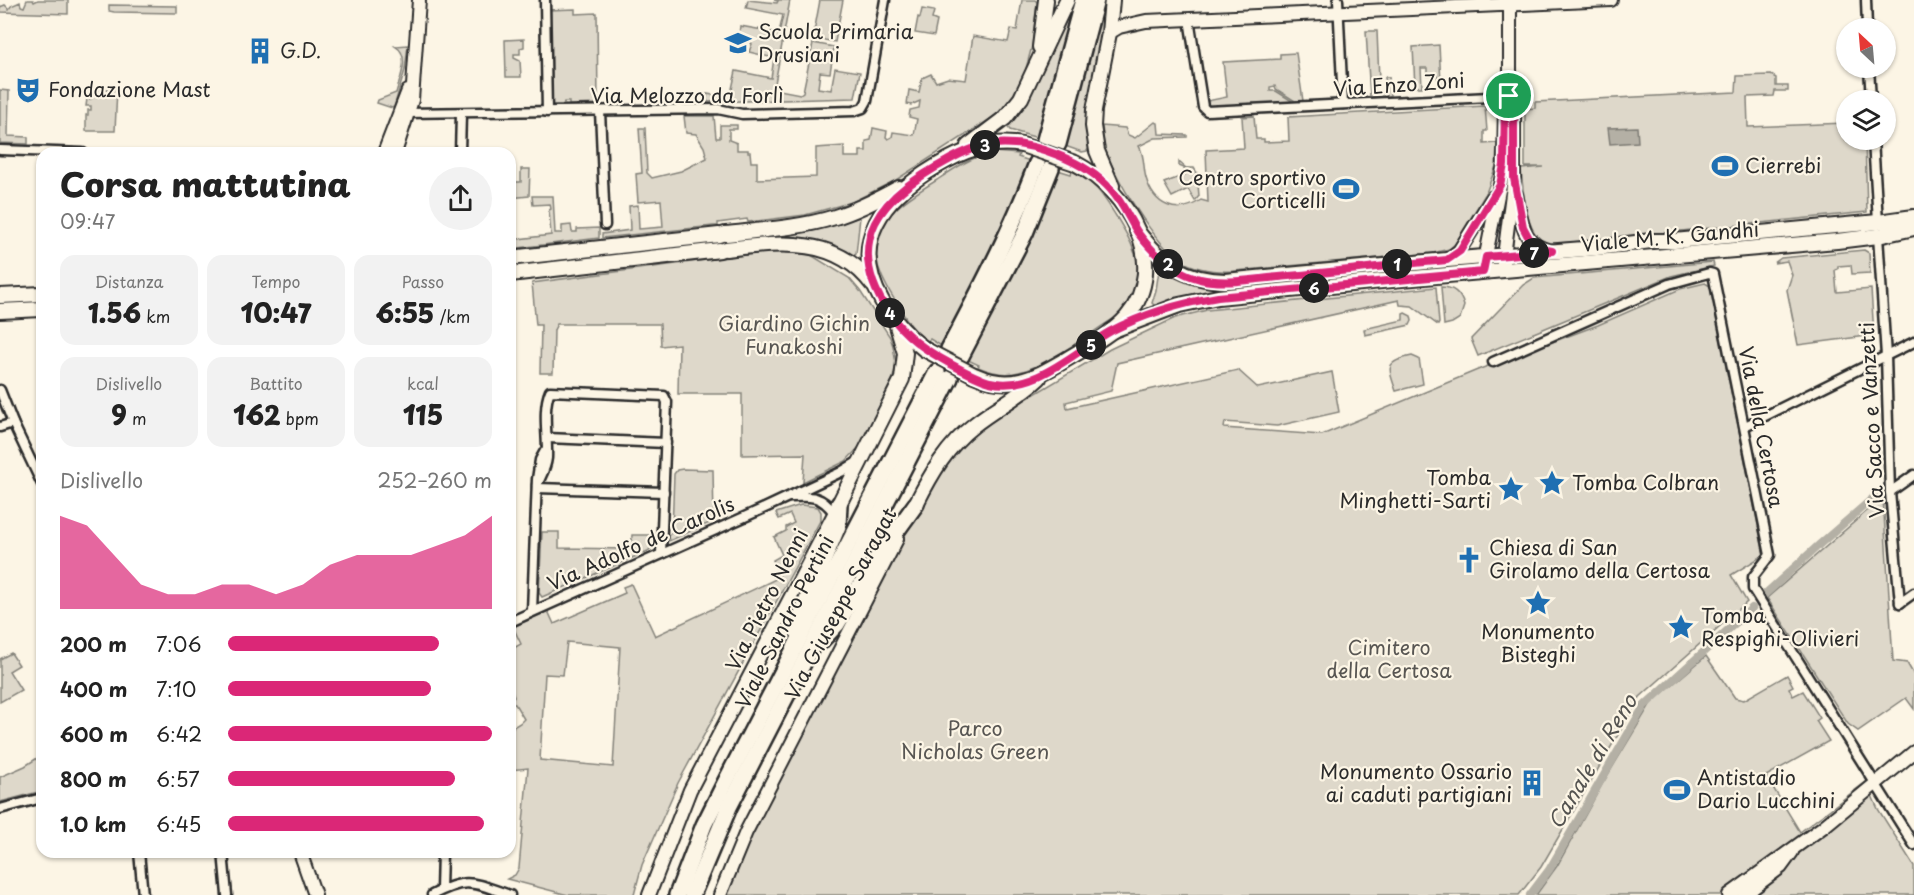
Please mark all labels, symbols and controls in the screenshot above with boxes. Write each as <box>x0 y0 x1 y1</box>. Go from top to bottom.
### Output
place label: Scuola Primaria Drusiani <box>758 16 914 69</box>
north arrow <box>1836 18 1896 78</box>
map controls <box>1836 18 1896 150</box>
school or university icon: Scuola Primaria Drusiani <box>723 28 753 58</box>
place label: G.D. <box>280 35 321 65</box>
building icon: G.D. <box>245 36 275 66</box>
street label: Via Enzo Zoni <box>1332 64 1466 104</box>
pin <box>1483 70 1534 121</box>
place label: Fondazione Mast <box>48 74 211 104</box>
theatre icon: Fondazione Mast <box>13 75 43 105</box>
icon: arrive <box>1492 79 1525 112</box>
street label: Via Melozzo da Forlì <box>590 80 784 110</box>
button: layers <box>1836 90 1896 150</box>
pin: 3 <box>970 130 1000 160</box>
text: 3 <box>980 133 990 157</box>
place label: Cierrebi <box>1745 150 1821 180</box>
sports icon: Cierrebi <box>1710 151 1740 181</box>
text: Corsa mattutina <box>60 158 351 208</box>
place label: Centro sportivo Corticelli <box>1178 162 1326 215</box>
button: share <box>429 167 492 230</box>
sports icon: Centro sportivo Corticelli <box>1331 174 1361 204</box>
text: 09:47 <box>60 206 116 236</box>
street label: Viale M. K. Gandhi <box>1579 213 1760 259</box>
pin: 7 <box>1519 238 1549 268</box>
text: 7 <box>1529 241 1539 265</box>
pin: 2 <box>1153 249 1183 279</box>
pin: 1 <box>1382 249 1412 279</box>
text: 2 <box>1162 252 1174 276</box>
text: 1 <box>1393 252 1401 276</box>
text: Distanza <box>95 269 163 293</box>
text: Tempo <box>252 269 300 293</box>
text: Passo <box>402 269 444 293</box>
pin: 6 <box>1299 273 1329 303</box>
text: 6 <box>1308 276 1320 300</box>
text: 1.56 <box>88 293 141 332</box>
text: 10:47 <box>241 293 311 332</box>
text: 6:55 <box>376 293 435 332</box>
pin: 4 <box>875 298 905 328</box>
text: 4 <box>885 301 895 325</box>
text: km <box>141 304 170 328</box>
text: /km <box>435 304 470 328</box>
park label: Giardino Gichin Funakoshi <box>718 308 870 361</box>
street label: Via Sacco e Vanzetti <box>1851 321 1891 519</box>
pin: 5 <box>1076 330 1106 360</box>
text: 5 <box>1086 333 1096 357</box>
street label: Via della Certosa <box>1732 344 1792 511</box>
text: Dislivello <box>96 371 162 395</box>
text: Battito <box>249 371 303 395</box>
text: kcal <box>407 371 439 395</box>
text: 9 <box>111 395 127 434</box>
text: 162 <box>233 395 281 434</box>
text: 115 <box>403 395 443 434</box>
text: m <box>127 406 147 430</box>
text: bpm <box>281 406 319 430</box>
place label: Tomba Minghetti-Sarti <box>1339 462 1492 515</box>
text: Dislivello <box>60 465 143 495</box>
text: 252–260 m <box>377 465 492 495</box>
place label: Tomba Colbran <box>1572 467 1720 497</box>
place icon: Tomba Colbran <box>1537 468 1567 498</box>
place icon: Tomba Minghetti-Sarti <box>1496 474 1526 504</box>
street label: Via Adolfo de Carolis <box>542 488 739 598</box>
street label: Via Giuseppe Saragat <box>777 502 904 705</box>
street label: Via Pietro Nenni <box>717 523 815 676</box>
street label: Viale Sandro Pertini <box>727 529 841 714</box>
place label: Chiesa di San Girolamo della Certosa <box>1489 532 1710 585</box>
church icon: Chiesa di San Girolamo della Certosa <box>1454 545 1484 575</box>
place icon: Monumento Bisteghi <box>1523 588 1553 618</box>
place label: Tomba Respighi-Olivieri <box>1701 600 1859 653</box>
place icon: Tomba Respighi-Olivieri <box>1666 612 1696 642</box>
place label: Monumento Bisteghi <box>1481 616 1595 669</box>
text: 200 m <box>60 629 127 659</box>
text: 7:06 <box>156 629 201 659</box>
park label: Cimitero della Certosa <box>1326 632 1452 685</box>
text: 400 m <box>60 674 128 704</box>
text: 7:10 <box>156 674 196 704</box>
water label: Canale di Reno <box>1538 687 1645 834</box>
park label: Parco Nicholas Green <box>901 713 1049 766</box>
text: 600 m <box>60 719 128 749</box>
text: 6:42 <box>156 719 202 749</box>
place label: Monumento Ossario ai caduti partigiani <box>1320 756 1512 809</box>
place label: Antistadio Dario Lucchini <box>1697 762 1835 815</box>
text: 800 m <box>60 764 127 794</box>
text: 6:57 <box>156 764 200 794</box>
building icon: Monumento Ossario ai caduti partigiani <box>1517 768 1547 798</box>
sports icon: Antistadio Dario Lucchini <box>1662 775 1692 805</box>
text: 1.0 km <box>60 809 127 839</box>
text: 6:45 <box>156 809 201 839</box>

